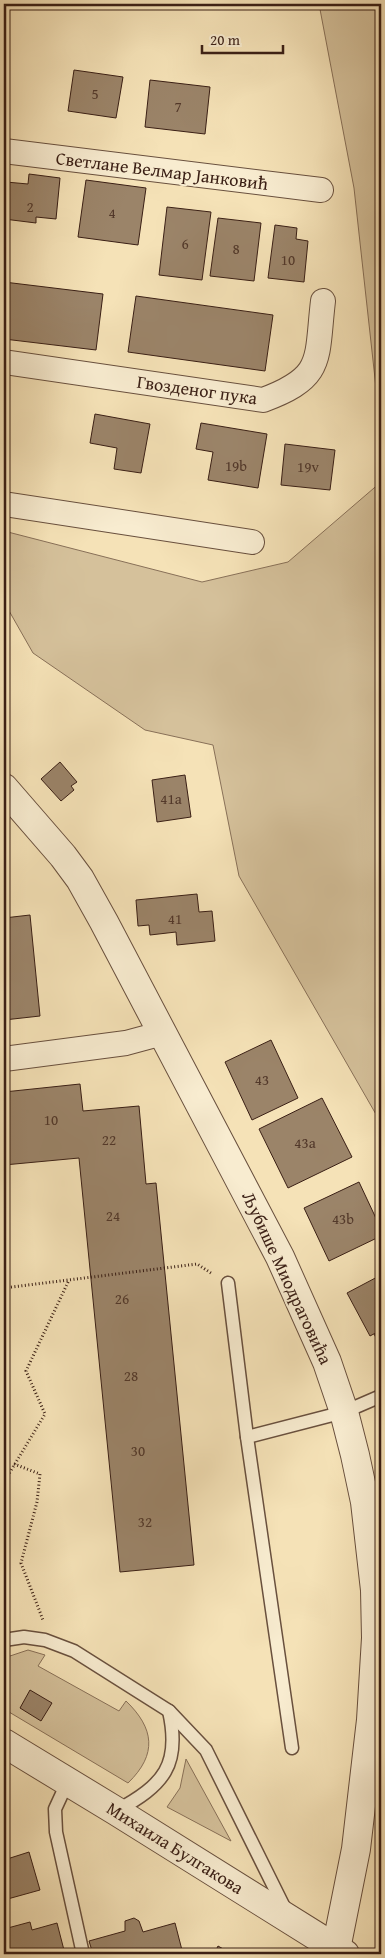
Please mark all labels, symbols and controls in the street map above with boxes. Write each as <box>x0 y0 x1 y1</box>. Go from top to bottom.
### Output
scale bar <box>202 22 284 54</box>
text: 20 m <box>210 29 241 50</box>
house number: 5 <box>91 83 99 104</box>
house number: 7 <box>174 96 182 117</box>
street label: Светлане Велмар Јанковић <box>54 144 270 197</box>
house number: 2 <box>26 196 34 217</box>
house number: 4 <box>108 202 116 223</box>
house number: 6 <box>181 233 189 254</box>
house number: 8 <box>232 238 240 259</box>
house number: 10 <box>281 249 295 270</box>
street label: Гвозденог пука <box>135 368 259 411</box>
house number: 19b <box>225 455 247 476</box>
house number: 19v <box>297 456 319 477</box>
house number: 41a <box>160 788 182 809</box>
house number: 41 <box>168 908 182 929</box>
house number: 43 <box>255 1069 269 1090</box>
house number: 10 <box>44 1109 58 1130</box>
house number: 22 <box>102 1129 116 1150</box>
house number: 43a <box>294 1132 316 1153</box>
street label: Љубише Миодраговића <box>235 1187 340 1369</box>
house number: 24 <box>106 1205 120 1226</box>
house number: 43b <box>332 1208 354 1229</box>
house number: 26 <box>115 1288 129 1309</box>
house number: 28 <box>124 1365 138 1386</box>
house number: 30 <box>131 1440 145 1461</box>
house number: 32 <box>138 1511 152 1532</box>
street label: Михаила Булгакова <box>101 1794 249 1901</box>

